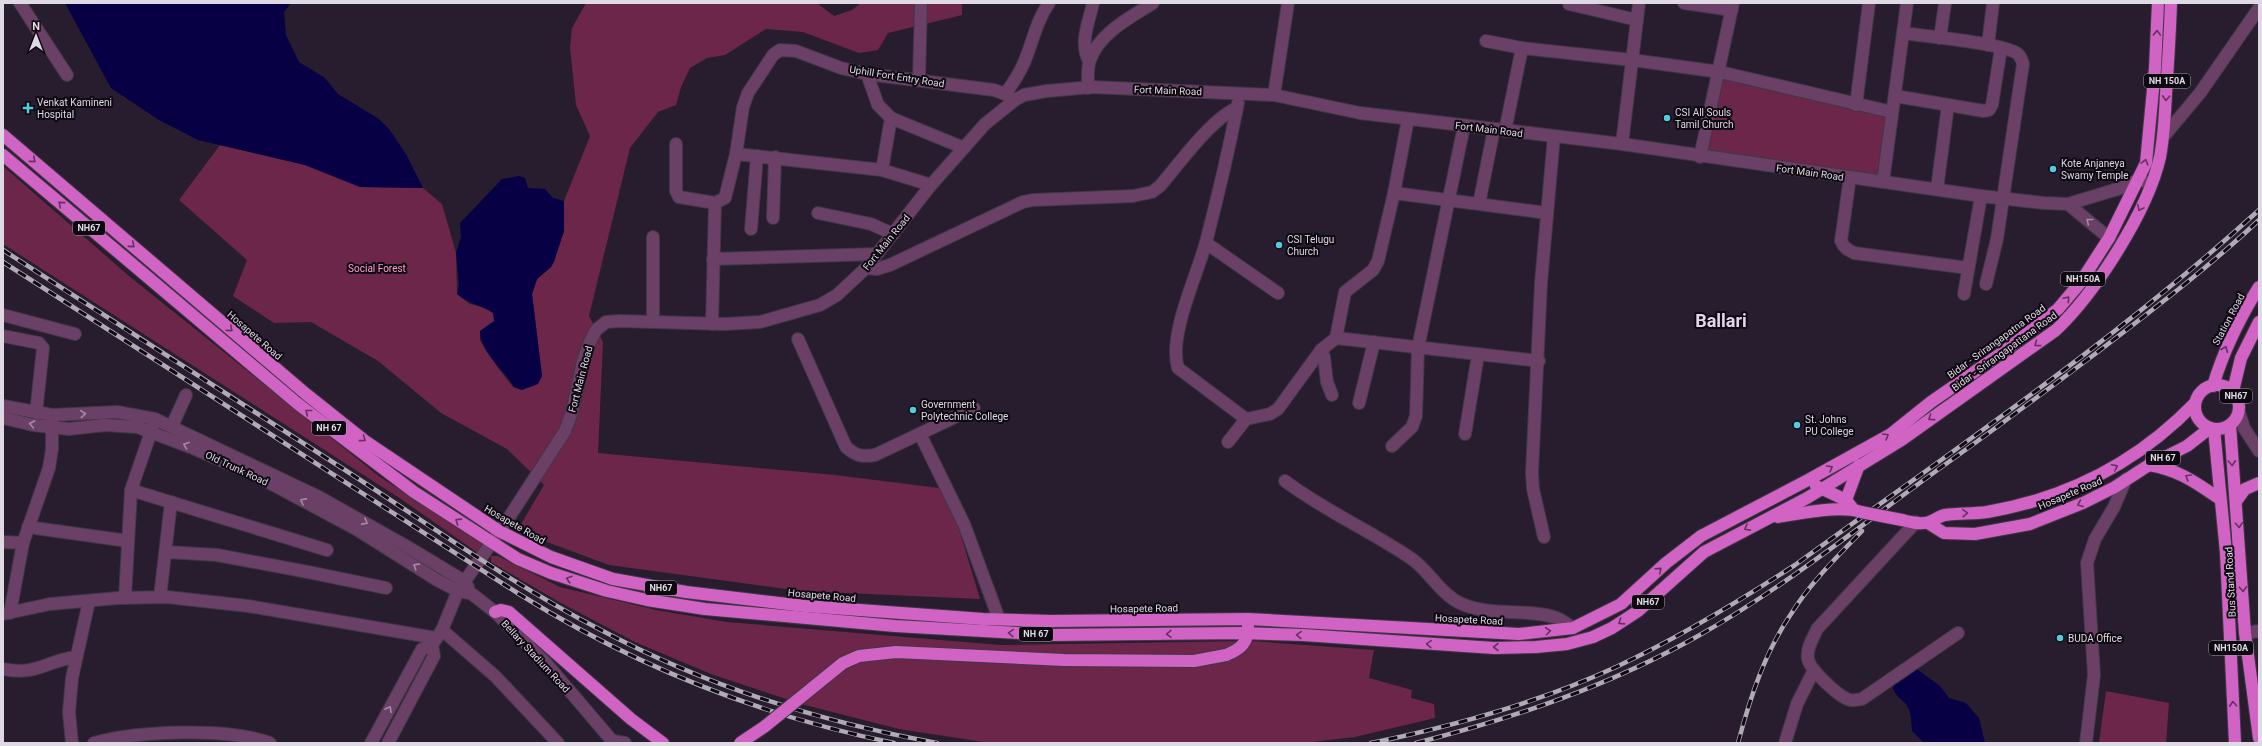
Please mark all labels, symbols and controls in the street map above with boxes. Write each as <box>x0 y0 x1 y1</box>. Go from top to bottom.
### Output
north arrow <box>16 16 56 56</box>
text: N <box>32 20 40 33</box>
one-way arrow <box>2152 30 2161 36</box>
street label: Uphill Fort Entry Road <box>849 64 945 89</box>
road number: NH 150A <box>2144 74 2190 88</box>
street label: Fort Main Road <box>1134 84 1202 97</box>
one-way arrow <box>2162 95 2170 101</box>
place label: Venkat Kamineni Hospital <box>37 97 112 120</box>
marker: Venkat Kamineni Hospital <box>22 102 34 114</box>
place label: CSI All Souls Tamil Church <box>1675 107 1734 130</box>
marker: CSI All Souls Tamil Church <box>1662 113 1672 123</box>
street label: Fort Main Road <box>1454 120 1523 139</box>
one-way arrow <box>28 156 35 163</box>
place label: Kote Anjaneya Swamy Temple <box>2061 158 2129 181</box>
one-way arrow <box>2140 159 2149 166</box>
street label: Fort Main Road <box>1775 162 1844 183</box>
marker: Kote Anjaneya Swamy Temple <box>2048 164 2058 174</box>
one-way arrow <box>58 201 65 208</box>
one-way arrow <box>2137 204 2144 211</box>
street label: Fort Main Road <box>861 212 912 272</box>
one-way arrow <box>2086 219 2093 226</box>
road number: NH67 <box>73 221 105 235</box>
place label: CSI Telugu Church <box>1287 234 1334 257</box>
one-way arrow <box>127 240 134 247</box>
marker: CSI Telugu Church <box>1274 240 1284 250</box>
park label: Social Forest <box>348 263 406 274</box>
road number: NH150A <box>2061 272 2105 286</box>
street label: Station Road <box>2210 291 2247 347</box>
one-way arrow <box>2063 296 2070 304</box>
street label: Bidar - Srirangapatna Road <box>1945 302 2047 381</box>
street label: Hosapete Road <box>225 309 284 362</box>
district label: Ballari <box>1695 310 1747 331</box>
street label: Bidar - Srirangapattana Road <box>1950 310 2059 393</box>
one-way arrow <box>226 325 233 332</box>
one-way arrow <box>2034 339 2041 346</box>
street label: Fort Main Road <box>566 345 595 413</box>
one-way arrow <box>2220 345 2228 353</box>
road number: NH67 <box>2220 389 2252 403</box>
place label: Government Polytechnic College <box>921 399 1008 422</box>
marker: Government Polytechnic College <box>908 405 918 415</box>
one-way arrow <box>80 410 86 419</box>
one-way arrow <box>305 410 312 417</box>
place label: St. Johns PU College <box>1805 414 1854 437</box>
one-way arrow <box>1928 414 1935 421</box>
marker: St. Johns PU College <box>1792 420 1802 430</box>
one-way arrow <box>29 421 35 429</box>
road number: NH 67 <box>312 421 346 435</box>
one-way arrow <box>359 434 366 442</box>
one-way arrow <box>1882 434 1889 441</box>
one-way arrow <box>183 442 190 450</box>
street label: Old Trunk Road <box>204 449 270 488</box>
road number: NH 67 <box>2146 451 2180 465</box>
one-way arrow <box>2227 460 2236 466</box>
one-way arrow <box>2111 464 2118 472</box>
one-way arrow <box>1826 465 1833 472</box>
street label: Hosapete Road <box>2037 475 2104 512</box>
one-way arrow <box>2185 475 2192 482</box>
one-way arrow <box>300 498 308 506</box>
one-way arrow <box>2076 499 2084 507</box>
street label: Hosapete Road <box>482 503 547 546</box>
one-way arrow <box>1962 509 1968 518</box>
one-way arrow <box>361 518 368 525</box>
one-way arrow <box>455 518 462 526</box>
one-way arrow <box>2234 522 2243 528</box>
one-way arrow <box>1744 523 1751 531</box>
street label: Bus Stand Road <box>2223 546 2238 618</box>
one-way arrow <box>413 564 420 571</box>
one-way arrow <box>1654 568 1661 575</box>
one-way arrow <box>566 575 573 584</box>
road number: NH67 <box>645 581 677 595</box>
one-way arrow <box>2238 586 2247 592</box>
street label: Hosapete Road <box>787 587 856 604</box>
road number: NH67 <box>1632 595 1664 609</box>
street label: Hosapete Road <box>1110 602 1178 615</box>
street label: Hosapete Road <box>1435 612 1503 627</box>
one-way arrow <box>1618 617 1625 625</box>
street label: Bellary Stadium Road <box>499 618 572 695</box>
road number: NH 67 <box>1019 627 1053 641</box>
one-way arrow <box>1544 627 1551 636</box>
one-way arrow <box>1008 628 1014 637</box>
one-way arrow <box>1166 630 1172 638</box>
one-way arrow <box>1296 631 1302 640</box>
marker: BUDA Office <box>2055 633 2065 643</box>
place label: BUDA Office <box>2068 633 2122 644</box>
one-way arrow <box>1426 640 1432 648</box>
road number: NH150A <box>2209 641 2253 655</box>
one-way arrow <box>1493 643 1499 651</box>
one-way arrow <box>2229 701 2237 707</box>
one-way arrow <box>385 706 392 713</box>

